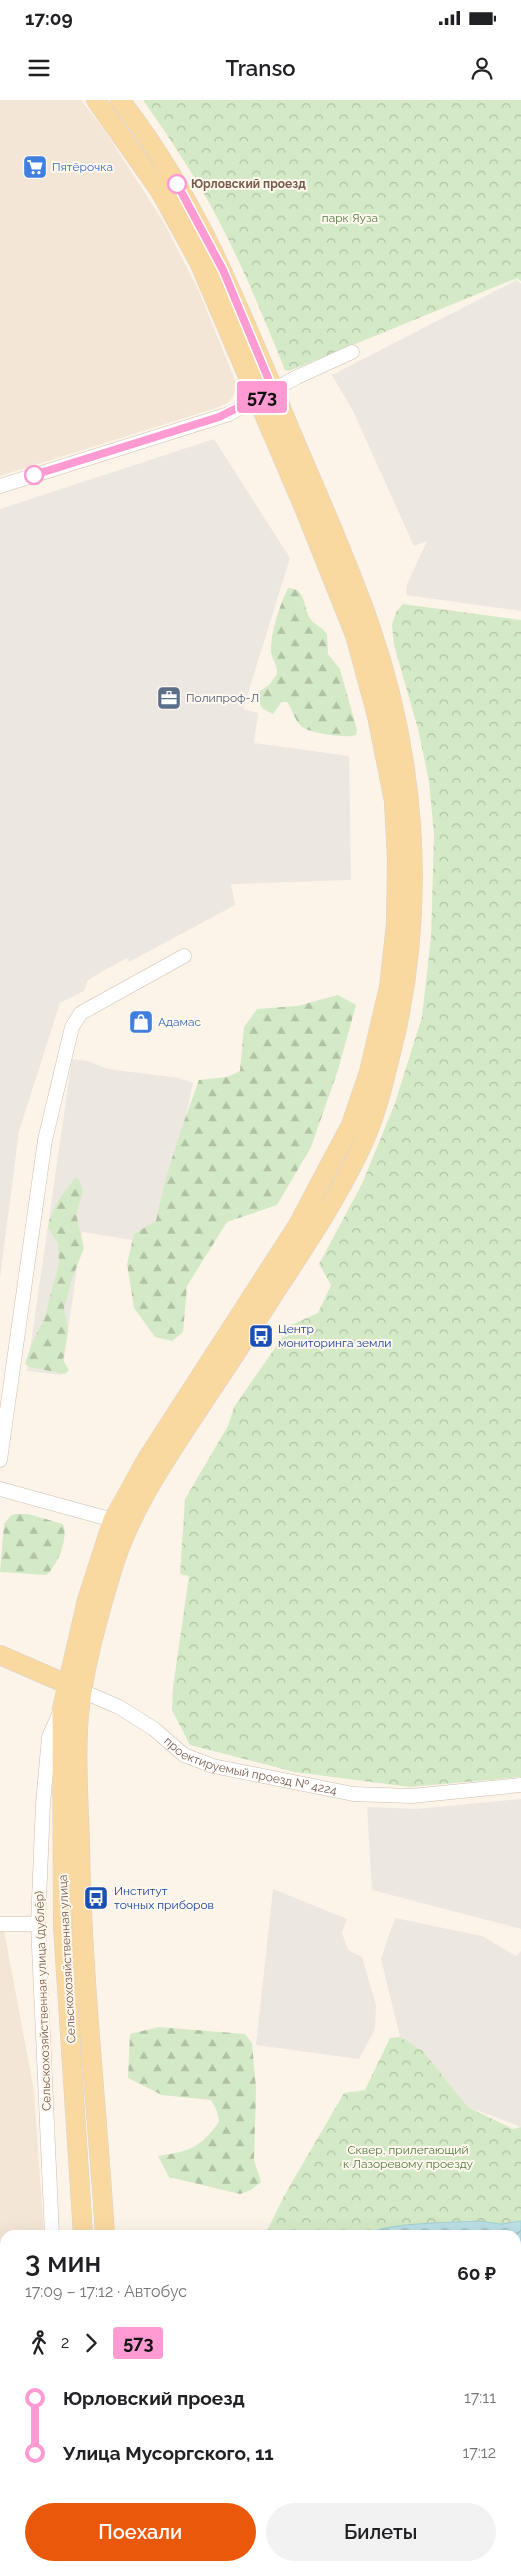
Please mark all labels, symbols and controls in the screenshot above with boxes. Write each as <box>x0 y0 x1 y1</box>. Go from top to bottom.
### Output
text: 17:09 <box>25 7 73 29</box>
icon: menu <box>25 54 53 82</box>
icon: person <box>468 54 496 82</box>
text: Transo <box>226 55 295 81</box>
supermarket icon: Пятёрочка <box>22 154 48 180</box>
place label: Пятёрочка <box>52 160 113 174</box>
marker: Юрловский проезд <box>167 174 187 194</box>
place label: Юрловский проезд <box>191 177 306 191</box>
park label: парк Яуза <box>322 211 378 225</box>
line badge: 573 <box>233 381 291 413</box>
text: 573 <box>247 386 277 407</box>
unlabelled marker <box>24 465 44 485</box>
office icon: Полипроф-Л <box>156 685 182 711</box>
place label: Полипроф-Л <box>186 691 259 705</box>
shop icon: Адамас <box>128 1009 154 1035</box>
place label: Адамас <box>158 1015 202 1029</box>
place label: Центр мониторинга земли <box>278 1322 391 1350</box>
bus stop icon: Центр мониторинга земли <box>248 1323 274 1349</box>
street label: проектируемый проезд № 4224 <box>161 1734 339 1798</box>
street label: Сельскохозяйственная улица <box>56 1874 78 2044</box>
place label: Институт точных приборов <box>114 1884 214 1912</box>
bus stop icon: Институт точных приборов <box>83 1885 109 1911</box>
street label: Сельскохозяйственная улица (дублёр) <box>32 1891 54 2111</box>
park label: Сквер, прилегающий к Лазоревому проезду <box>343 2143 474 2171</box>
text: 3 мин <box>25 2246 101 2279</box>
text: 60 ₽ <box>457 2262 496 2284</box>
text: 17:09 – 17:12 · Автобус <box>25 2282 187 2301</box>
icon: walk <box>25 2329 53 2357</box>
icon: forward <box>77 2329 105 2357</box>
text: 573 <box>123 2332 153 2353</box>
text: 2 <box>61 2333 69 2352</box>
text: Юрловский проезд <box>63 2387 245 2409</box>
text: 17:11 <box>464 2388 496 2407</box>
text: Улица Мусоргского, 11 <box>63 2442 274 2464</box>
text: 17:12 <box>462 2443 496 2462</box>
button: Поехали <box>25 2503 256 2561</box>
button: Билеты <box>266 2503 496 2561</box>

